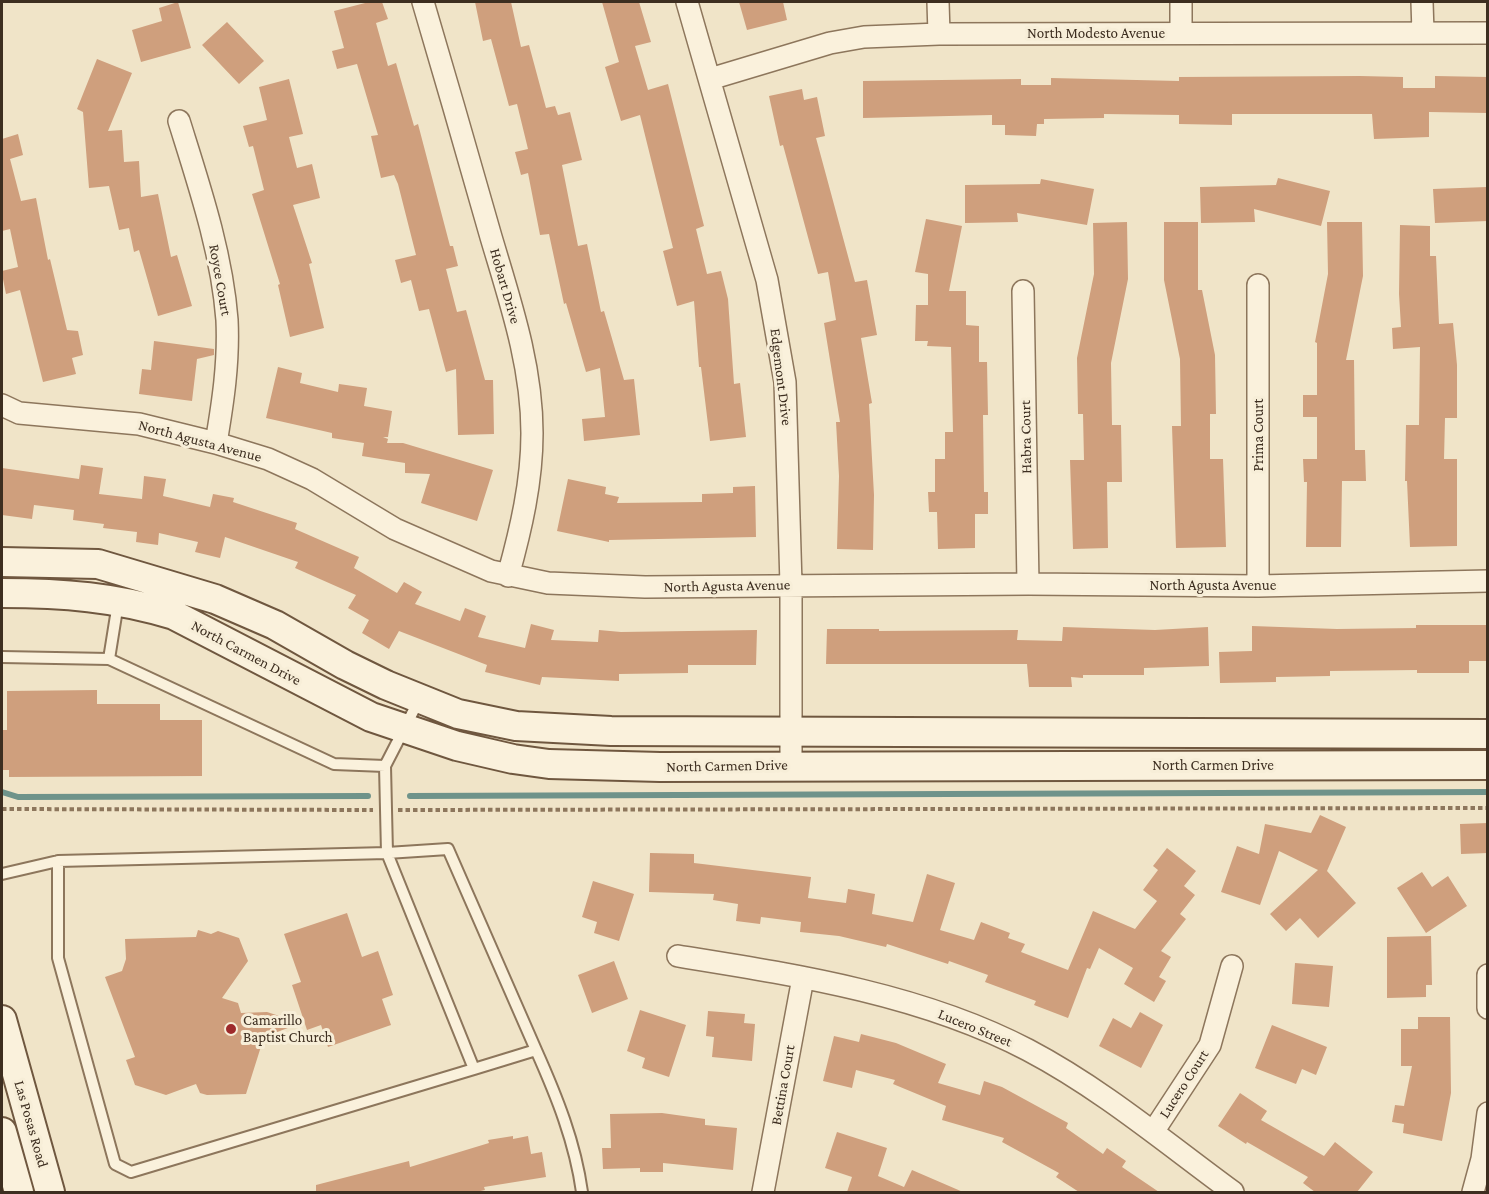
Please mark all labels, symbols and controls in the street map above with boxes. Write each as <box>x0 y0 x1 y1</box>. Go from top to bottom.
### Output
street label: North Modesto Avenue <box>1027 24 1165 42</box>
street label: Royce Court <box>205 243 235 317</box>
street label: Hobart Drive <box>486 246 524 326</box>
street label: Edgemont Drive <box>766 327 796 427</box>
street label: Prima Court <box>1249 398 1267 472</box>
street label: Habra Court <box>1016 400 1036 474</box>
street label: North Agusta Avenue <box>136 416 264 466</box>
street label: North Agusta Avenue <box>663 576 791 596</box>
street label: North Agusta Avenue <box>1150 576 1276 594</box>
street label: North Carmen Drive <box>188 617 304 689</box>
street label: North Carmen Drive <box>666 756 788 776</box>
street label: North Carmen Drive <box>1152 756 1274 774</box>
street label: Lucero Street <box>935 1005 1015 1051</box>
place label: Camarillo Baptist Church <box>243 1011 333 1046</box>
marker: Camarillo Baptist Church <box>224 1022 238 1036</box>
street label: Bettina Court <box>767 1044 799 1126</box>
street label: Lucero Court <box>1155 1046 1213 1122</box>
street label: Las Posas Road <box>10 1078 52 1170</box>

